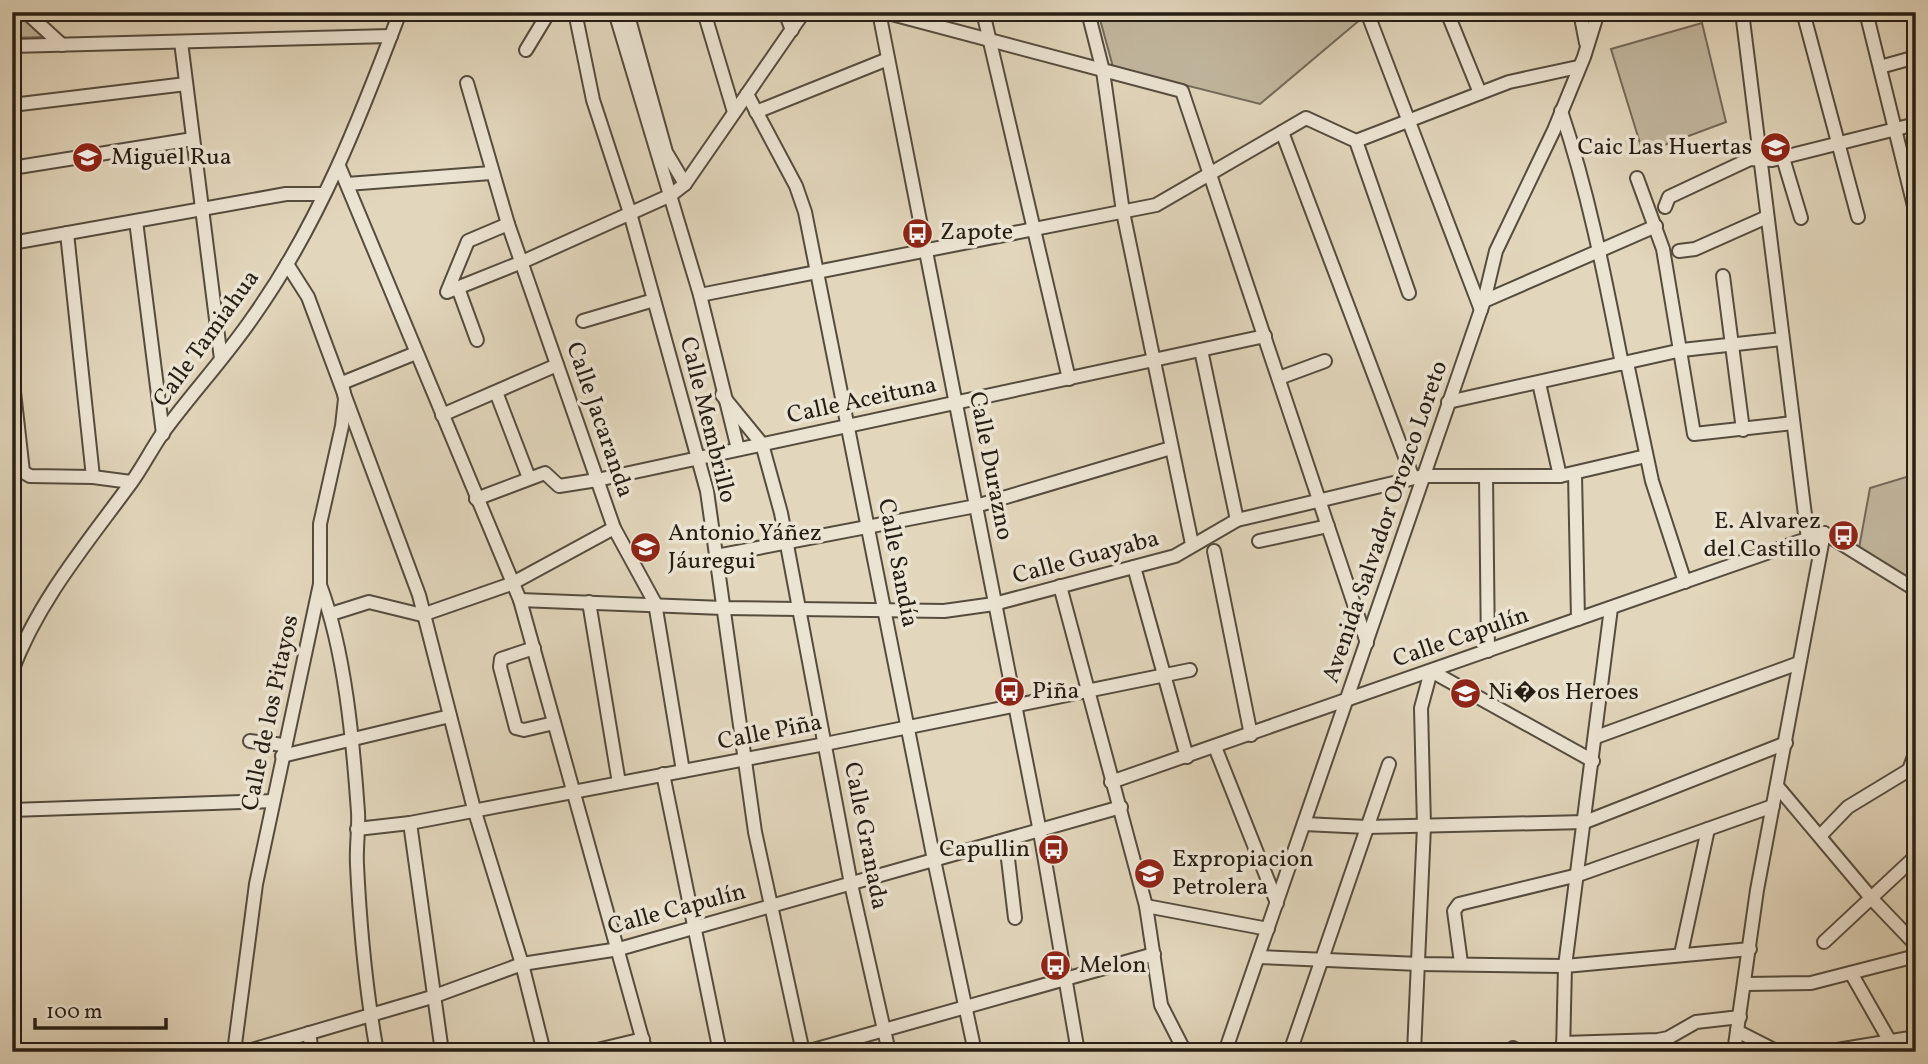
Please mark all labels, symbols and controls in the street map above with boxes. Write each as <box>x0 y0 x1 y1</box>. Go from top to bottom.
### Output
place label: Caic Las Huertas <box>1577 131 1752 165</box>
school or university icon: Caic Las Huertas <box>1758 131 1792 165</box>
school or university icon: Miguel Rua <box>71 141 105 175</box>
place label: Miguel Rua <box>111 141 232 175</box>
bus stop icon: Zapote <box>900 216 934 250</box>
place label: Zapote <box>940 216 1013 250</box>
street label: Calle Tamiahua <box>146 263 268 415</box>
street label: Calle Membrillo <box>670 333 744 507</box>
street label: Calle Jacaranda <box>556 338 642 502</box>
street label: Avenida Salvador Orozco Loreto <box>1315 356 1457 688</box>
street label: Calle Aceituna <box>784 369 940 433</box>
street label: Calle Durazno <box>959 389 1021 543</box>
street label: Calle Sandía <box>868 496 926 630</box>
place label: E. Alvarez del Castillo <box>1703 505 1821 567</box>
place label: Antonio Yáñez Jáuregui <box>668 517 822 579</box>
bus stop icon: E. Alvarez del Castillo <box>1827 519 1861 553</box>
street label: Calle Guayaba <box>1009 522 1163 594</box>
school or university icon: Antonio Yáñez Jáuregui <box>628 531 662 565</box>
street label: Calle Capulín <box>1388 599 1534 677</box>
street label: Calle de los Pitayos <box>234 612 308 814</box>
bus stop icon: Piña <box>992 675 1026 709</box>
place label: Piña <box>1032 675 1079 709</box>
school or university icon: Ni�os Heroes <box>1448 676 1482 710</box>
place label: Ni�os Heroes <box>1488 676 1639 710</box>
street label: Calle Piña <box>715 706 825 760</box>
street label: Calle Granada <box>834 759 896 913</box>
place label: Capullin <box>939 833 1030 867</box>
bus stop icon: Capullin <box>1036 833 1070 867</box>
place label: Expropiacion Petrolera <box>1172 843 1313 905</box>
school or university icon: Expropiacion Petrolera <box>1132 857 1166 891</box>
street label: Calle Capulín <box>604 875 750 945</box>
bus stop icon: Melon <box>1039 949 1073 983</box>
place label: Melon <box>1079 949 1147 983</box>
scale bar <box>35 987 166 1031</box>
text: 100 m <box>46 998 103 1027</box>

